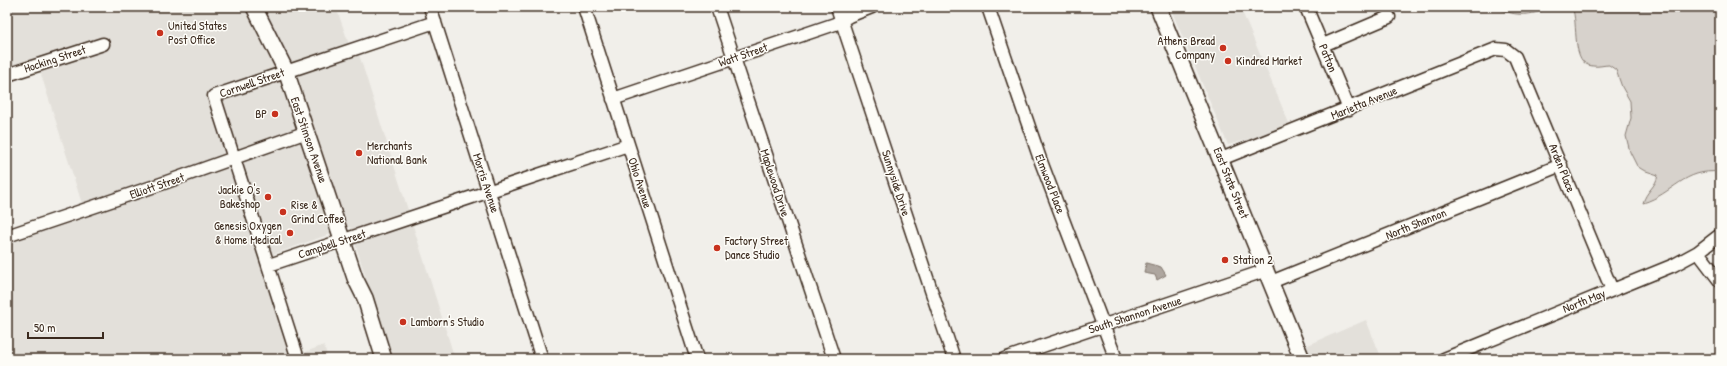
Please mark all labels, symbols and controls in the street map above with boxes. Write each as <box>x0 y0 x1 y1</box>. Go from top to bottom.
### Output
place label: United States Post Office <box>168 17 227 48</box>
marker: United States Post Office <box>155 28 165 38</box>
place label: Athens Bread Company <box>1158 32 1215 63</box>
street label: Watt Street <box>716 38 771 71</box>
street label: Hocking Street <box>22 40 89 77</box>
street label: Patton <box>1315 41 1342 74</box>
marker: Athens Bread Company <box>1218 43 1228 53</box>
place label: Kindred Market <box>1236 52 1303 69</box>
marker: Kindred Market <box>1223 56 1233 66</box>
street label: Cornwell Street <box>217 63 287 102</box>
street label: Marietta Avenue <box>1328 81 1400 124</box>
street label: East Stimson Avenue <box>287 94 332 185</box>
place label: BP <box>255 105 267 122</box>
marker: BP <box>270 109 280 119</box>
place label: Merchants National Bank <box>367 137 427 168</box>
street label: Arden Place <box>1545 141 1580 195</box>
street label: East State Street <box>1209 145 1254 222</box>
street label: Maplewood Drive <box>757 147 794 219</box>
marker: Merchants National Bank <box>354 148 364 158</box>
street label: Sunnyside Drive <box>878 148 915 218</box>
street label: Morris Avenue <box>469 151 504 215</box>
street label: Elmwood Place <box>1031 152 1070 216</box>
street label: Ohio Avenue <box>624 155 657 211</box>
street label: Elliott Street <box>127 168 187 203</box>
place label: Jackie O's Bakeshop <box>218 181 260 212</box>
marker: Jackie O's Bakeshop <box>263 192 273 202</box>
place label: Rise & Grind Coffee <box>291 196 344 227</box>
street label: North Shannon <box>1383 204 1449 243</box>
marker: Rise & Grind Coffee <box>278 207 288 217</box>
place label: Genesis Oxygen & Home Medical <box>214 217 283 248</box>
street label: Campbell Street <box>296 224 369 262</box>
marker: Genesis Oxygen & Home Medical <box>285 228 295 238</box>
place label: Factory Street Dance Studio <box>724 232 789 263</box>
marker: Factory Street Dance Studio <box>712 243 722 253</box>
place label: Station 2 <box>1233 251 1273 268</box>
marker: Station 2 <box>1220 255 1230 265</box>
street label: North May <box>1560 284 1608 317</box>
street label: South Shannon Avenue <box>1086 291 1184 338</box>
place label: Lamborn's Studio <box>411 313 484 330</box>
scale bar <box>28 314 103 340</box>
marker: Lamborn's Studio <box>398 317 408 327</box>
text: 50 m <box>34 319 55 336</box>

